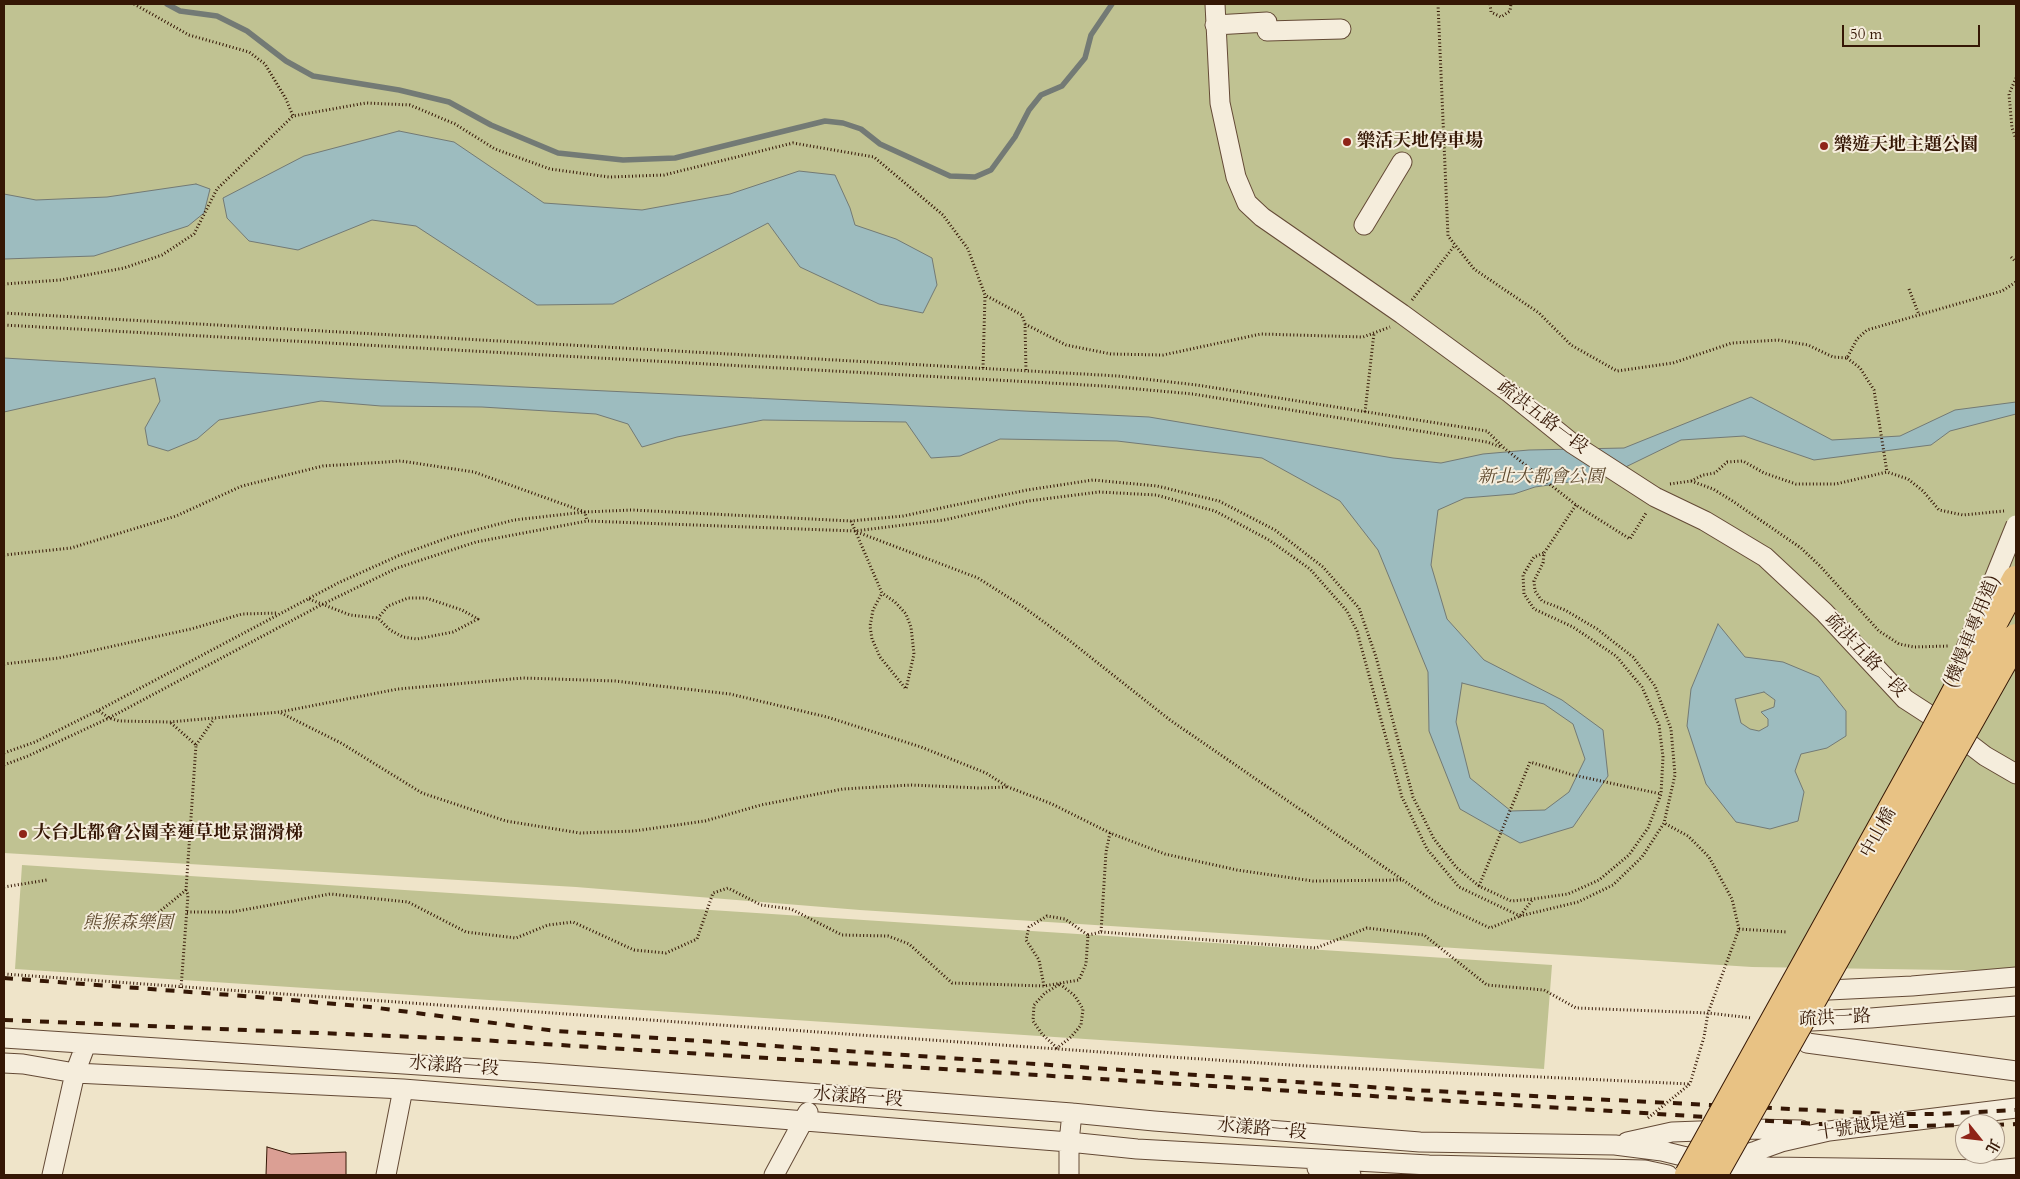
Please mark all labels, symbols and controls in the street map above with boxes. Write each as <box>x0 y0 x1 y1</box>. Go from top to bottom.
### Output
scale bar <box>1845 15 1982 47</box>
text: 50 m <box>1850 24 1882 44</box>
place label: 樂活天地停車場 <box>1357 131 1483 153</box>
place label: 樂遊天地主題公園 <box>1834 135 1978 157</box>
marker: 樂活天地停車場 <box>1341 136 1353 148</box>
marker: 樂遊天地主題公園 <box>1818 140 1830 152</box>
street label: 疏洪五路一段 <box>1492 377 1592 459</box>
park label: 新北大都會公園 <box>1478 467 1604 489</box>
street label: (機慢車專用道) <box>1941 573 2005 691</box>
street label: 疏洪五路一段 <box>1820 610 1910 702</box>
street label: 中山橋 <box>1856 804 1902 862</box>
place label: 大台北都會公園幸運草地景溜滑梯 <box>33 823 303 845</box>
marker: 大台北都會公園幸運草地景溜滑梯 <box>17 828 29 840</box>
park label: 熊猴森樂園 <box>83 913 173 935</box>
street label: 疏洪一路 <box>1798 1006 1872 1032</box>
street label: 水漾路一段 <box>408 1053 500 1081</box>
street label: 水漾路一段 <box>812 1084 904 1112</box>
street label: 十號越堤道 <box>1816 1111 1908 1145</box>
north arrow <box>1955 1114 2005 1164</box>
street label: 水漾路一段 <box>1216 1115 1308 1145</box>
text: 北 <box>1981 1135 2004 1157</box>

